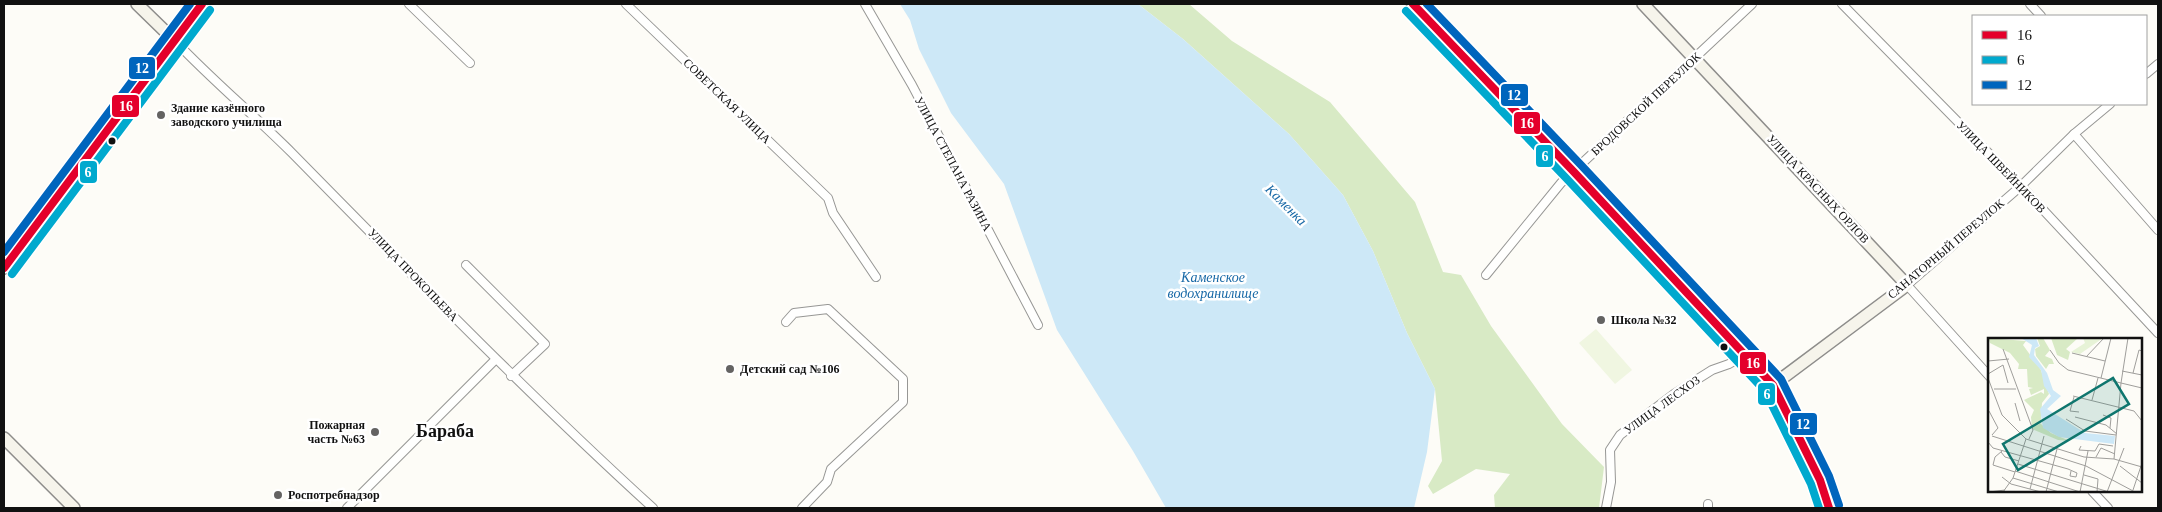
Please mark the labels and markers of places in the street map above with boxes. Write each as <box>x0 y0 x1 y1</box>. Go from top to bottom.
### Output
place label: Здание казённого заводского училища <box>171 101 282 129</box>
marker: Здание казённого заводского училища <box>155 109 167 121</box>
unlabelled marker <box>107 136 117 146</box>
place label: Школа №32 <box>1611 313 1677 327</box>
marker: Школа №32 <box>1595 314 1607 326</box>
unlabelled marker <box>1719 342 1729 352</box>
place label: Детский сад №106 <box>740 362 839 376</box>
marker: Детский сад №106 <box>724 363 736 375</box>
place label: Пожарная часть №63 <box>308 418 365 446</box>
marker: Пожарная часть №63 <box>369 426 381 438</box>
place label: Роспотребнадзор <box>288 488 380 502</box>
marker: Роспотребнадзор <box>272 489 284 501</box>

